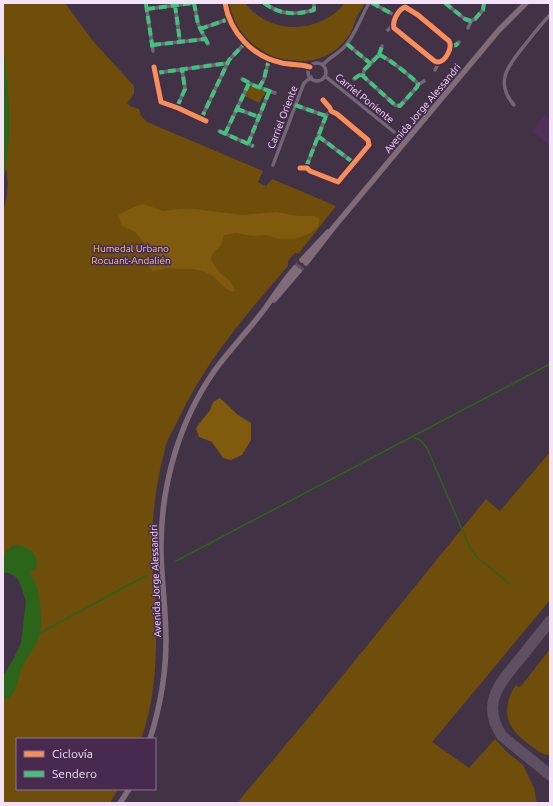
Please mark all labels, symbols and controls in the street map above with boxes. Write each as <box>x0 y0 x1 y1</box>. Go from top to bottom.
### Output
street label: Avenida Jorge Alessandri <box>382 62 463 155</box>
street label: Carriel Poniente <box>333 71 396 125</box>
street label: Carriel Oriente <box>265 84 299 150</box>
park label: Humedal Urbano Rocuant-Andalién <box>91 243 171 266</box>
street label: Avenida Jorge Alessandri <box>148 525 163 637</box>
legend <box>16 738 156 790</box>
text: Ciclovía <box>52 747 93 760</box>
text: Sendero <box>52 767 97 780</box>

